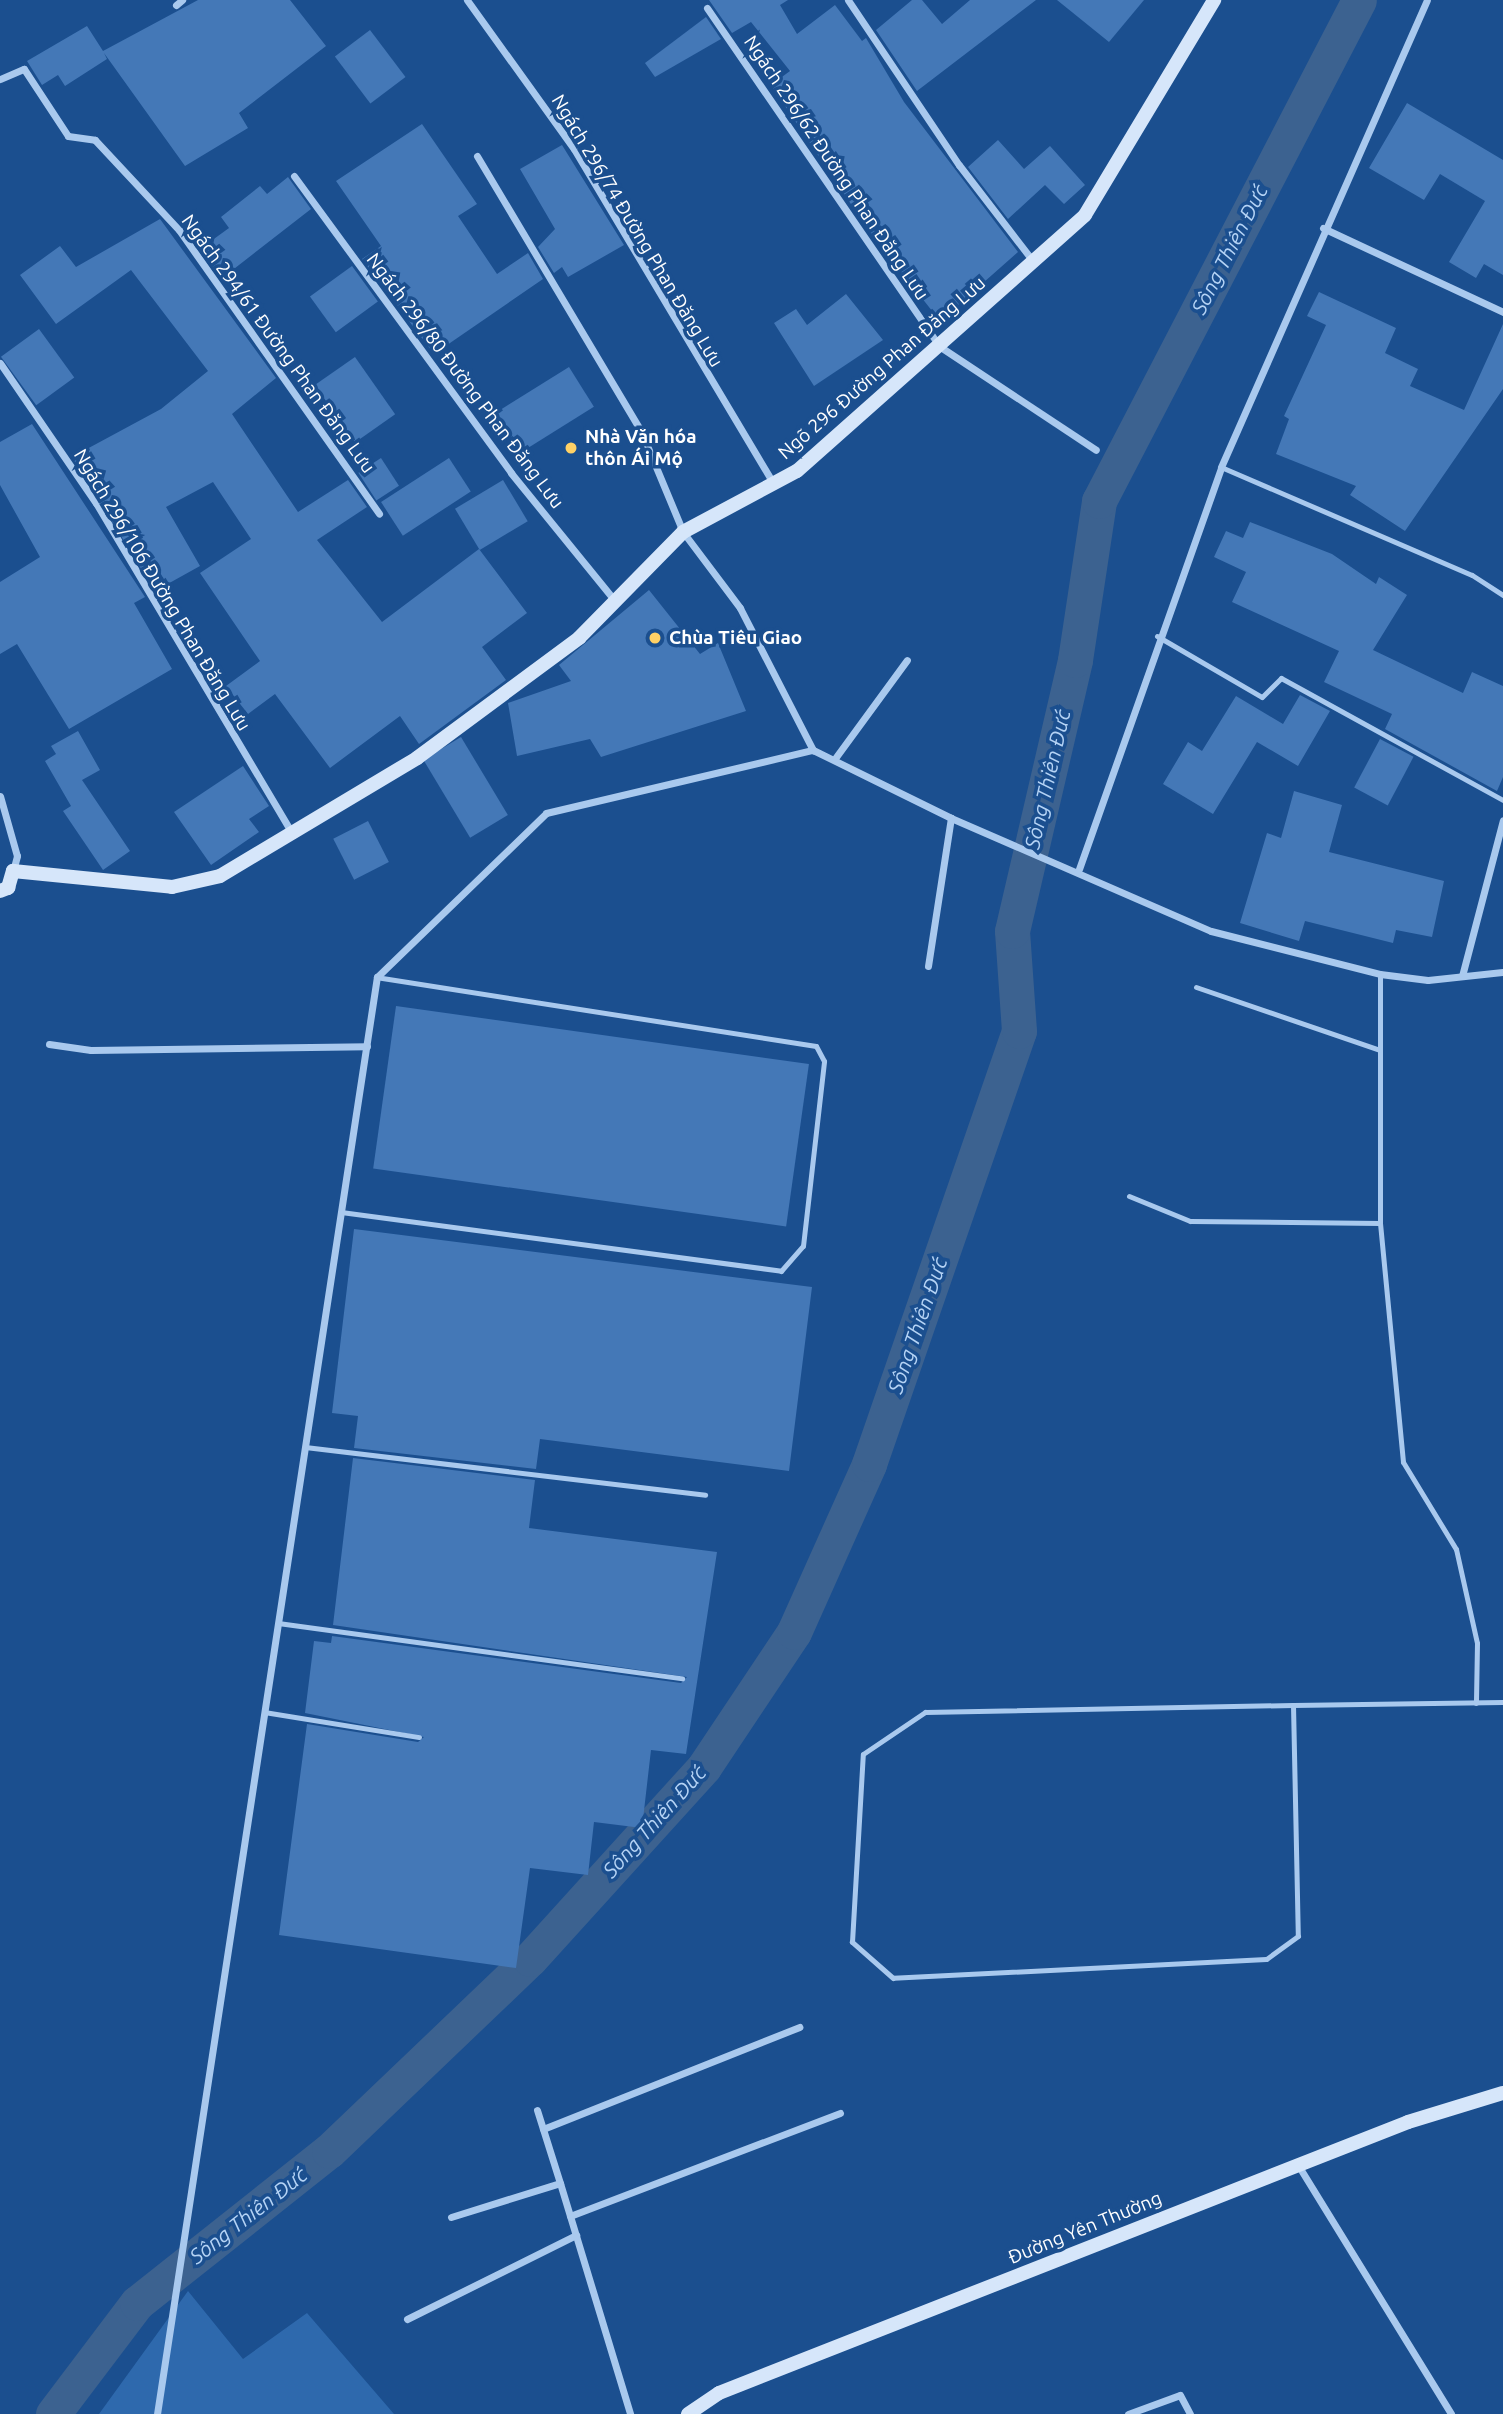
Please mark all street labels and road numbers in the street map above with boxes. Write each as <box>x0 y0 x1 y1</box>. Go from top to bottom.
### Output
street label: Ngách 296/62 Đường Phan Đăng Lưu <box>739 32 933 304</box>
street label: Ngách 296/74 Đường Phan Đăng Lưu <box>546 91 728 371</box>
street label: Ngách 294/61 Đường Phan Đăng Lưu <box>177 210 379 478</box>
street label: Ngách 296/80 Đường Phan Đăng Lưu <box>361 249 569 513</box>
street label: Ngõ 296 Đường Phan Đăng Lưu <box>774 272 990 464</box>
street label: Ngách 296/106 Đường Phan Đăng Lưu <box>69 445 255 735</box>
street label: Đường Yên Thường <box>1005 2187 1165 2269</box>

